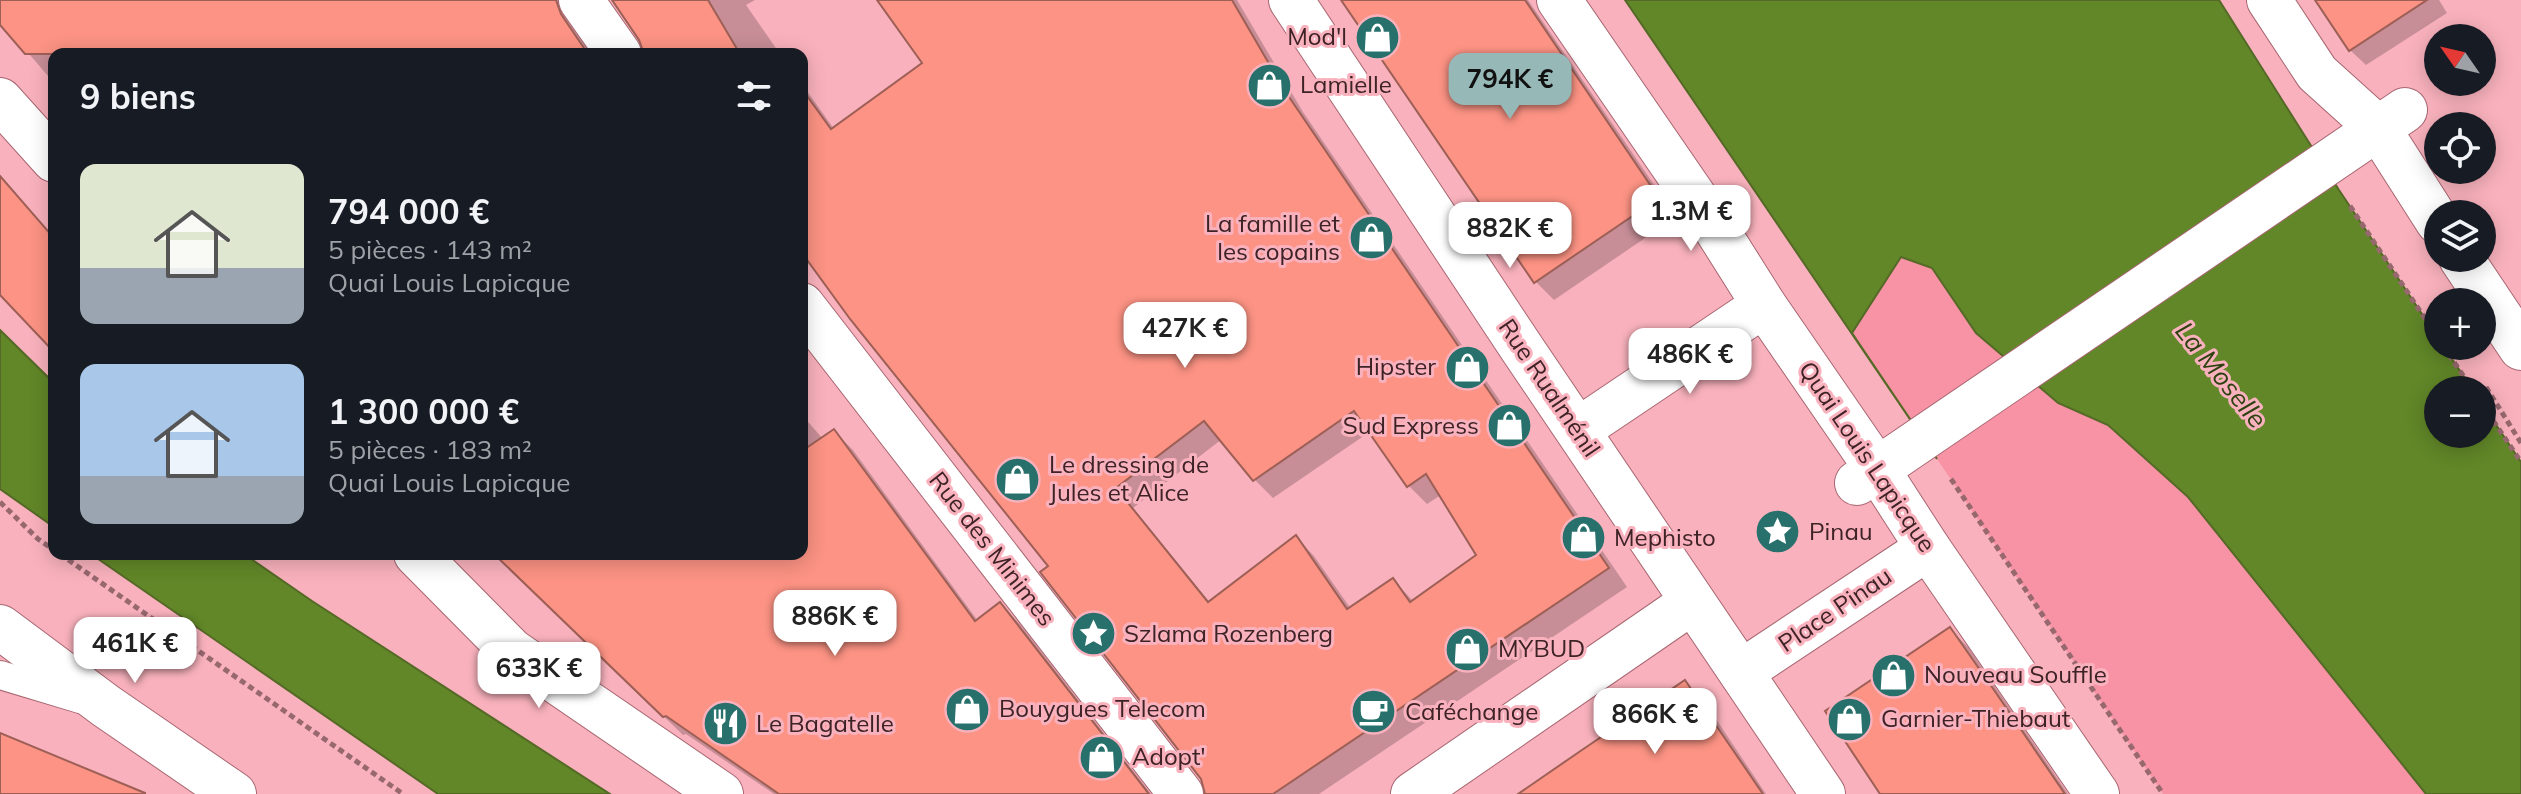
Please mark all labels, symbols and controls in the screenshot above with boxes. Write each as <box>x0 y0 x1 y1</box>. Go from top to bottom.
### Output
shop icon: Mod'l <box>1354 13 1402 61</box>
place label: Mod'l <box>1287 21 1347 51</box>
north arrow <box>2424 24 2496 96</box>
map controls <box>2424 24 2496 448</box>
pin: 794K € <box>1445 53 1575 121</box>
shop icon: Lamielle <box>1245 61 1293 109</box>
text: 794K € <box>1467 62 1553 95</box>
place label: Lamielle <box>1300 69 1392 99</box>
icon: filters <box>732 74 776 118</box>
text: 9 biens <box>80 75 196 118</box>
button: locate <box>2424 112 2496 184</box>
pin: 1.3M € <box>1626 185 1756 253</box>
text: 794 000 € <box>328 190 489 233</box>
text: 1.3M € <box>1650 194 1733 227</box>
icon: home <box>144 196 240 292</box>
button: layers <box>2424 200 2496 272</box>
pin: 882K € <box>1445 202 1575 270</box>
place label: La famille et les copains <box>1205 208 1340 266</box>
text: 882K € <box>1467 211 1553 244</box>
shop icon: La famille et les copains <box>1347 214 1395 262</box>
text: 5 pièces · 143 m² <box>328 233 532 266</box>
text: Quai Louis Lapicque <box>328 266 570 299</box>
button: + <box>2424 288 2496 360</box>
pin: 427K € <box>1120 302 1250 370</box>
text: 427K € <box>1142 311 1228 344</box>
street label: Rue Rualménil <box>1493 313 1607 462</box>
water label: La Moselle <box>2169 315 2274 435</box>
pin: 486K € <box>1625 328 1755 396</box>
text: 486K € <box>1647 337 1733 370</box>
shop icon: Hipster <box>1443 343 1491 391</box>
place label: Hipster <box>1356 351 1436 381</box>
street label: Quai Louis Lapicque <box>1793 355 1943 558</box>
button: − <box>2424 376 2496 448</box>
text: 1 300 000 € <box>328 390 519 433</box>
icon: home <box>144 396 240 492</box>
shop icon: Sud Express <box>1486 402 1534 450</box>
place label: Sud Express <box>1343 410 1479 440</box>
text: 5 pièces · 183 m² <box>328 433 532 466</box>
place label: Le dressing de Jules et Alice <box>1049 449 1209 507</box>
shop icon: Le dressing de Jules et Alice <box>994 455 1042 503</box>
street label: Rue des Minimes <box>923 465 1062 632</box>
text: Quai Louis Lapicque <box>328 466 570 499</box>
place icon: Pinau <box>1754 508 1802 556</box>
shop icon: Mephisto <box>1559 514 1607 562</box>
place label: Pinau <box>1809 516 1873 546</box>
place label: Mephisto <box>1614 522 1716 552</box>
street label: Place Pinau <box>1772 560 1897 658</box>
pin: 886K € <box>770 590 900 658</box>
text: 886K € <box>792 599 878 632</box>
place icon: Szlama Rozenberg <box>1069 610 1117 658</box>
pin: 461K € <box>70 617 200 685</box>
place label: Szlama Rozenberg <box>1124 618 1333 648</box>
shop icon: MYBUD <box>1443 625 1491 673</box>
text: 461K € <box>92 626 178 659</box>
place label: MYBUD <box>1498 633 1585 663</box>
pin: 633K € <box>474 642 604 710</box>
text: 633K € <box>496 651 582 684</box>
shop icon: Nouveau Souffle <box>1869 651 1917 699</box>
place label: Nouveau Souffle <box>1924 659 2107 689</box>
shop icon: Bouygues Telecom <box>944 685 992 733</box>
cafe icon: Caféchange <box>1350 688 1398 736</box>
pin: 866K € <box>1590 688 1720 756</box>
place label: Bouygues Telecom <box>999 693 1206 723</box>
shop icon: Garnier-Thiebaut <box>1826 695 1874 743</box>
place label: Caféchange <box>1405 696 1538 726</box>
text: 866K € <box>1612 697 1698 730</box>
restaurant icon: Le Bagatelle <box>701 700 749 748</box>
place label: Garnier-Thiebaut <box>1881 703 2070 733</box>
place label: Le Bagatelle <box>756 708 894 738</box>
shop icon: Adopt' <box>1077 733 1125 781</box>
place label: Adopt' <box>1132 741 1206 771</box>

